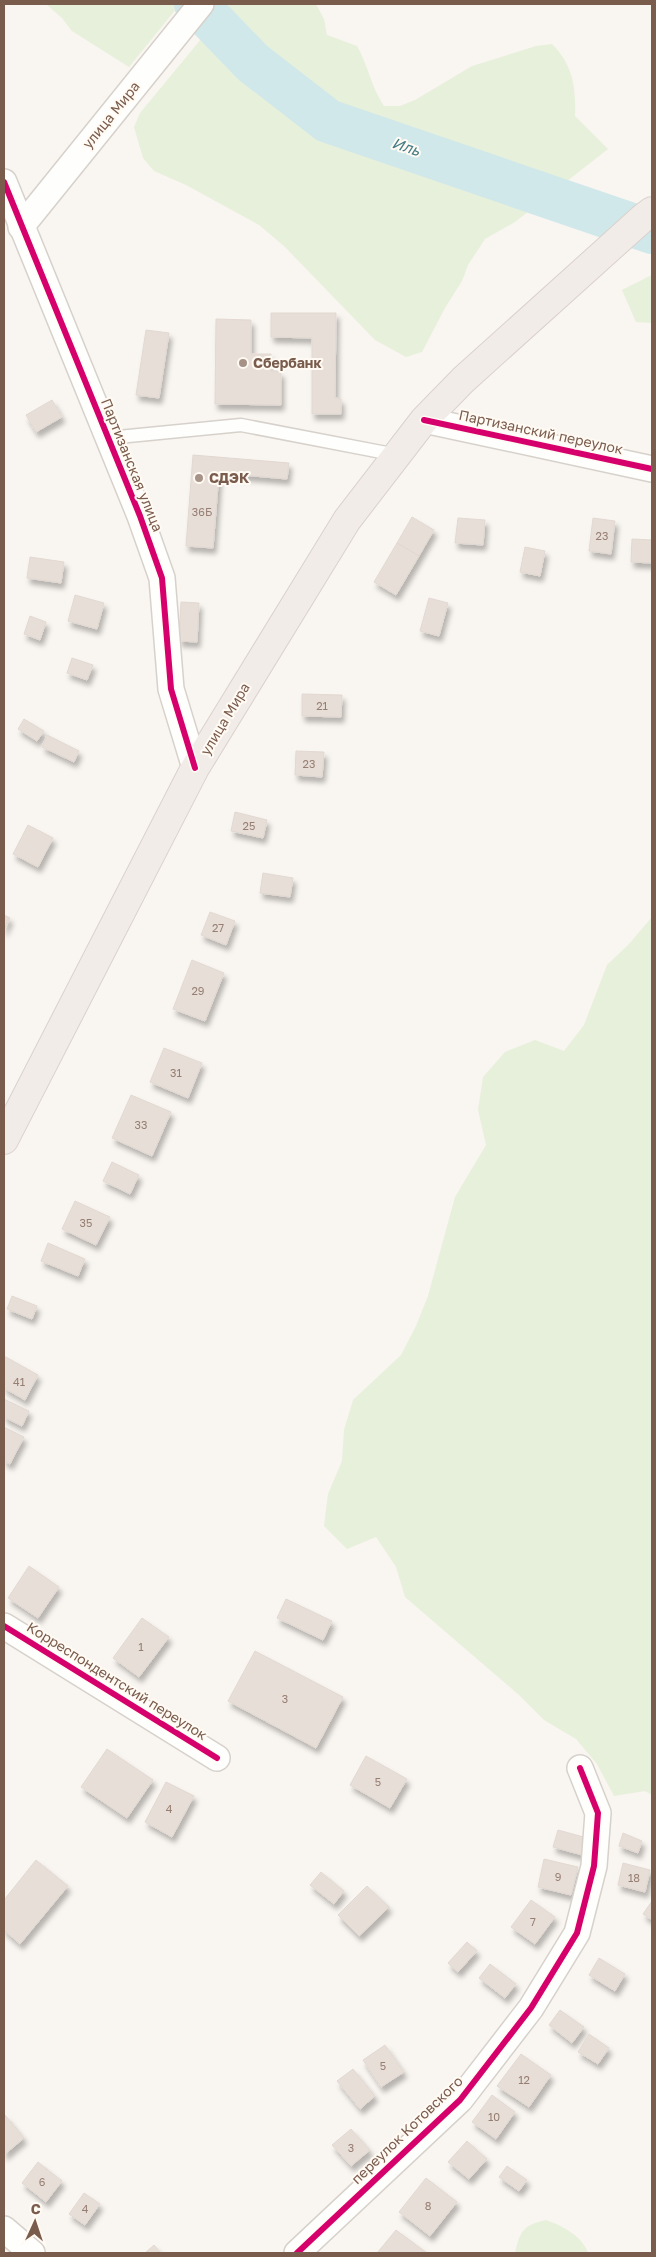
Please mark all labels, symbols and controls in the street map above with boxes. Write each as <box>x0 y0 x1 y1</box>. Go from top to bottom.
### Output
street label: улица Мира <box>78 78 143 152</box>
water label: Иль <box>390 133 424 159</box>
place label: Сбербанк <box>253 354 322 371</box>
marker: Сбербанк <box>237 357 249 369</box>
street label: Партизанская улица <box>98 396 167 534</box>
street label: Партизанский переулок <box>457 406 625 457</box>
place label: СДЭК <box>209 469 250 486</box>
marker: СДЭК <box>193 472 205 484</box>
house number: 36Б <box>192 505 212 518</box>
house number: 23 <box>596 529 608 542</box>
street label: улица Мира <box>196 679 253 758</box>
house number: 21 <box>316 699 328 712</box>
house number: 23 <box>303 757 315 770</box>
house number: 25 <box>243 819 255 832</box>
house number: 27 <box>212 921 224 934</box>
house number: 29 <box>191 984 205 997</box>
house number: 31 <box>170 1066 182 1079</box>
house number: 33 <box>135 1118 147 1131</box>
house number: 35 <box>80 1216 92 1229</box>
house number: 41 <box>13 1375 25 1388</box>
street label: Корреспондентский переулок <box>24 1618 211 1743</box>
house number: 1 <box>138 1640 144 1653</box>
house number: 3 <box>282 1692 288 1705</box>
house number: 5 <box>375 1775 381 1788</box>
house number: 4 <box>166 1802 173 1815</box>
house number: 9 <box>555 1870 561 1883</box>
house number: 18 <box>628 1871 640 1884</box>
house number: 7 <box>530 1915 536 1928</box>
house number: 5 <box>380 2059 386 2072</box>
street label: переулок Котовского <box>348 2072 466 2187</box>
house number: 12 <box>518 2073 530 2086</box>
house number: 10 <box>488 2110 500 2123</box>
house number: 3 <box>348 2141 354 2154</box>
house number: 6 <box>39 2175 46 2188</box>
north arrow <box>10 2197 60 2247</box>
house number: 8 <box>425 2199 432 2212</box>
text: С <box>30 2200 41 2217</box>
house number: 4 <box>82 2202 89 2215</box>

